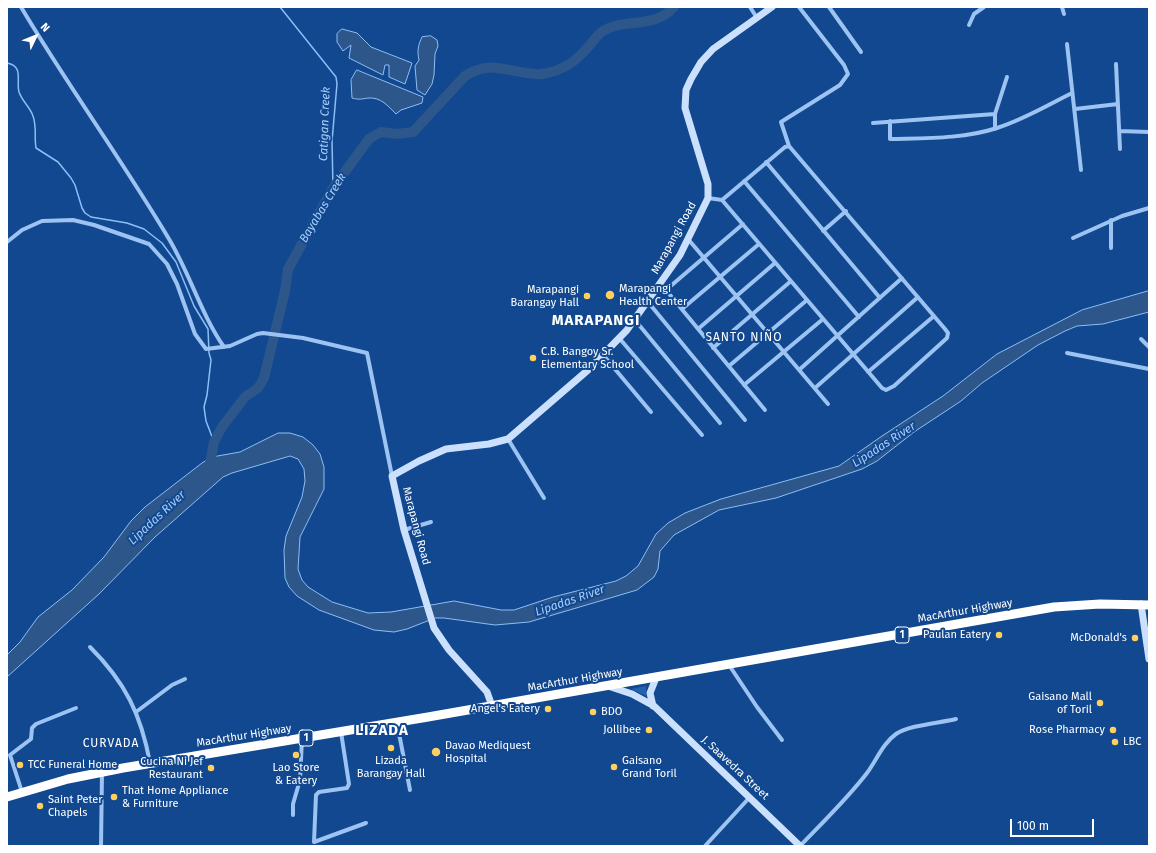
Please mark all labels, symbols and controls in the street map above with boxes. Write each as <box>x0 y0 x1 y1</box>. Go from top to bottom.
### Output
north arrow <box>16 16 56 56</box>
text: N <box>38 20 52 35</box>
water label: Catigan Creek <box>317 87 333 161</box>
water label: Bayabas Creek <box>297 171 349 245</box>
street label: Marapangi Road <box>649 200 699 276</box>
place label: Marapangi Health Center <box>619 282 687 308</box>
place label: Marapangi Barangay Hall <box>511 283 579 309</box>
marker: Marapangi Health Center <box>604 289 616 301</box>
marker: Marapangi Barangay Hall <box>582 291 592 301</box>
district label: MARAPANGI <box>552 312 640 330</box>
district label: SANTO NIÑO <box>705 331 783 345</box>
place label: C.B. Bangoy Sr. Elementary School <box>541 345 634 371</box>
marker: C.B. Bangoy Sr. Elementary School <box>528 353 538 363</box>
water label: Lipadas River <box>850 419 918 471</box>
street label: Marapangi Road <box>399 485 433 567</box>
water label: Lipadas River <box>126 488 188 548</box>
water label: Lipadas River <box>533 582 607 620</box>
street label: MacArthur Highway <box>917 596 1013 626</box>
road number: 1 <box>895 627 909 643</box>
place label: Paulan Eatery <box>923 628 991 642</box>
marker: Paulan Eatery <box>994 630 1004 640</box>
place label: McDonald's <box>1070 631 1127 645</box>
marker: McDonald's <box>1130 633 1140 643</box>
street label: MacArthur Highway <box>527 665 623 695</box>
place label: Gaisano Mall of Toril <box>1028 690 1092 716</box>
marker: Gaisano Mall of Toril <box>1095 698 1105 708</box>
place label: Angel's Eatery <box>471 702 540 716</box>
marker: Angel's Eatery <box>543 704 553 714</box>
place label: BDO <box>601 705 622 719</box>
marker: BDO <box>588 707 598 717</box>
street label: MacArthur Highway <box>196 722 292 750</box>
district label: LIZADA <box>355 722 409 740</box>
place label: Jollibee <box>603 723 641 737</box>
place label: Rose Pharmacy <box>1029 723 1105 737</box>
marker: Jollibee <box>644 725 654 735</box>
marker: Rose Pharmacy <box>1108 725 1118 735</box>
road number: 1 <box>299 730 313 746</box>
street label: J. Saavedra Street <box>699 733 771 803</box>
place label: LBC <box>1123 735 1141 749</box>
district label: CURVADA <box>83 737 139 751</box>
marker: LBC <box>1110 737 1120 747</box>
place label: Davao Mediquest Hospital <box>445 739 531 765</box>
marker: Lizada Barangay Hall <box>386 743 396 753</box>
marker: Davao Mediquest Hospital <box>430 746 442 758</box>
marker: Lao Store & Eatery <box>291 750 301 760</box>
place label: Lizada Barangay Hall <box>357 754 425 780</box>
place label: Gaisano Grand Toril <box>622 754 677 780</box>
place label: Cucina Ni Jef Restaurant <box>140 755 203 781</box>
place label: TCC Funeral Home <box>28 758 117 772</box>
marker: TCC Funeral Home <box>15 760 25 770</box>
place label: Lao Store & Eatery <box>273 761 319 787</box>
marker: Gaisano Grand Toril <box>609 762 619 772</box>
marker: Cucina Ni Jef Restaurant <box>206 763 216 773</box>
place label: That Home Appliance & Furniture <box>122 784 228 810</box>
marker: That Home Appliance & Furniture <box>109 792 119 802</box>
place label: Saint Peter Chapels <box>48 793 103 819</box>
marker: Saint Peter Chapels <box>35 801 45 811</box>
scale bar <box>1012 811 1096 837</box>
text: 100 m <box>1017 819 1049 833</box>

